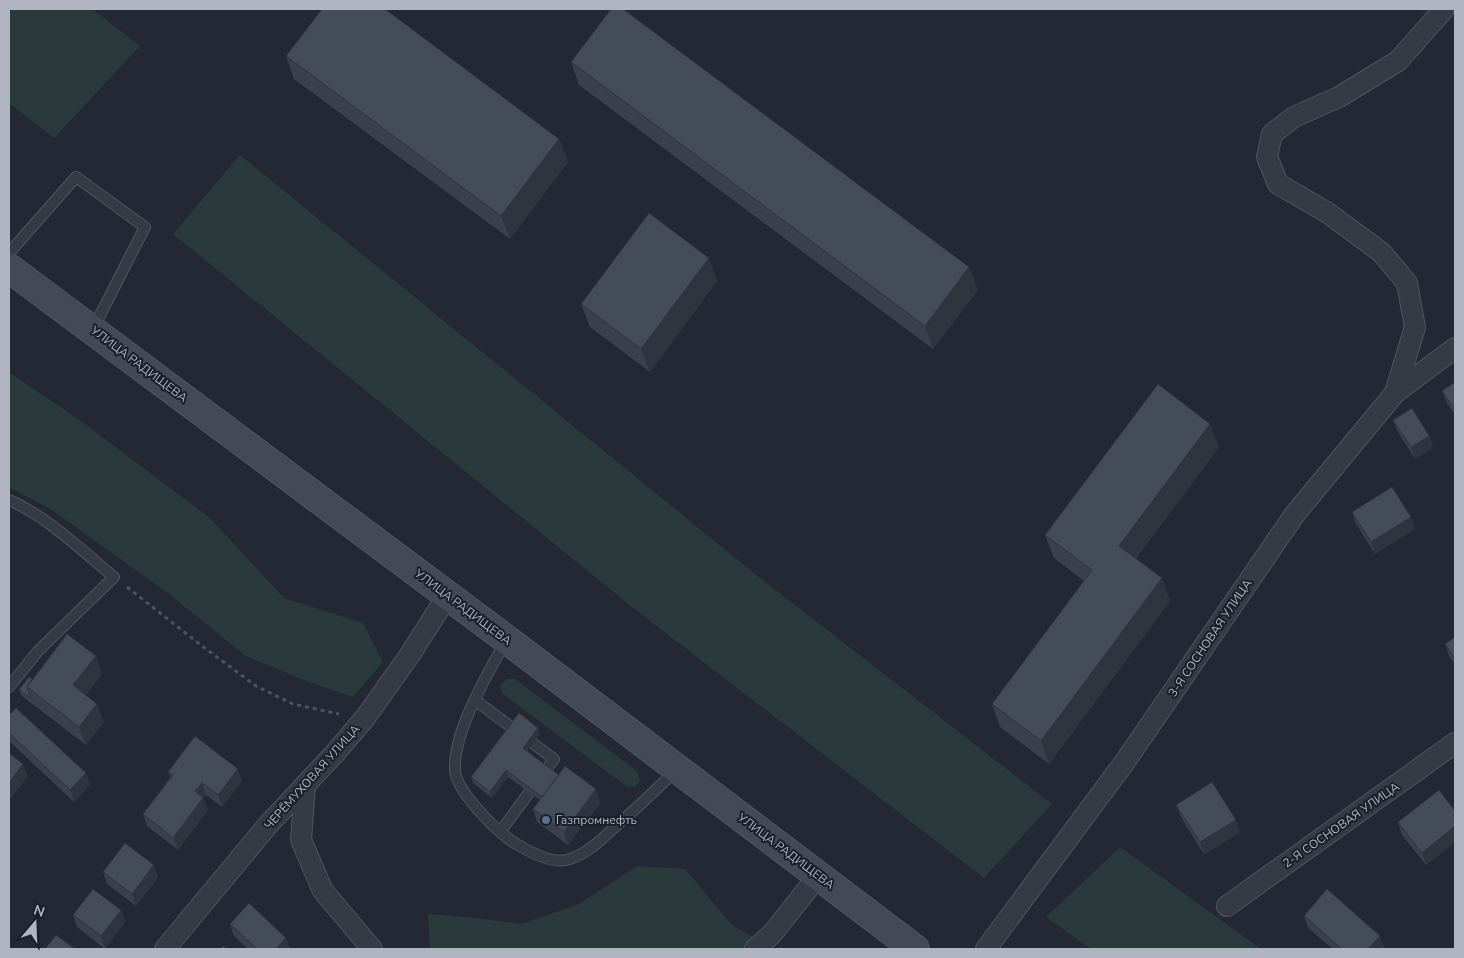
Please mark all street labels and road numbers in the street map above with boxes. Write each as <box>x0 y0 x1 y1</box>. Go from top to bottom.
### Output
street label: УЛИЦА РАДИЩЕВА <box>87 322 191 406</box>
street label: УЛИЦА РАДИЩЕВА <box>411 565 515 649</box>
street label: 3-Я СОСНОВАЯ УЛИЦА <box>1165 576 1256 700</box>
street label: ЧЕРЁМУХОВАЯ УЛИЦА <box>261 721 364 833</box>
street label: 2-Я СОСНОВАЯ УЛИЦА <box>1280 779 1403 871</box>
street label: УЛИЦА РАДИЩЕВА <box>734 809 838 893</box>

